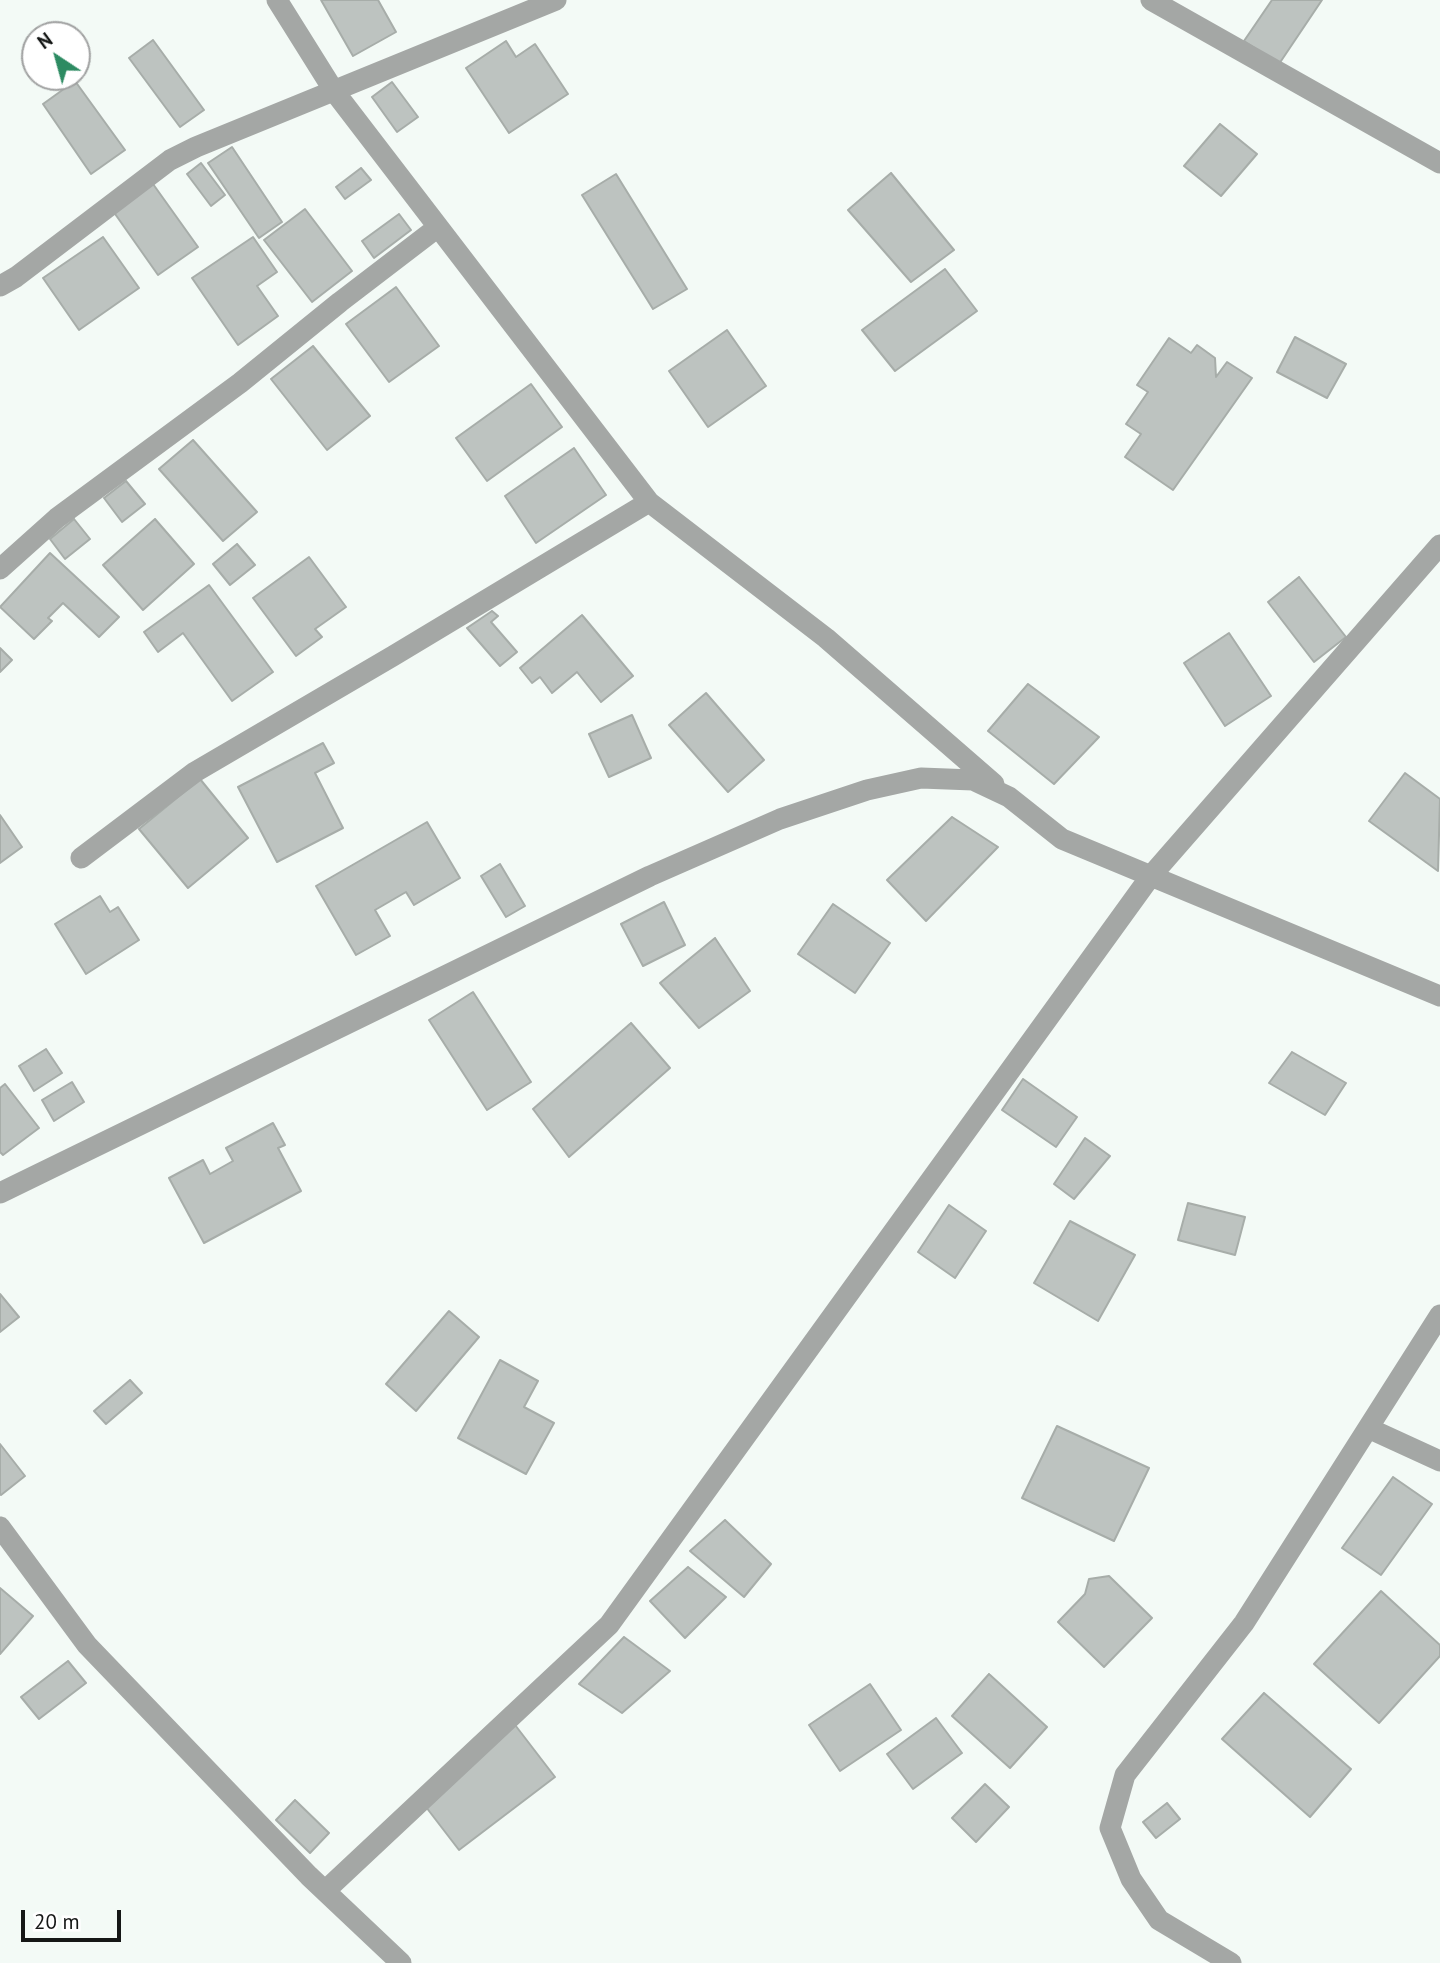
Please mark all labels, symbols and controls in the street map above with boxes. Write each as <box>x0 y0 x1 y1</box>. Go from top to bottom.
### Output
north arrow <box>21 21 91 91</box>
text: N <box>33 27 57 54</box>
scale bar <box>24 1896 124 1940</box>
text: 20 m <box>34 1908 80 1935</box>

